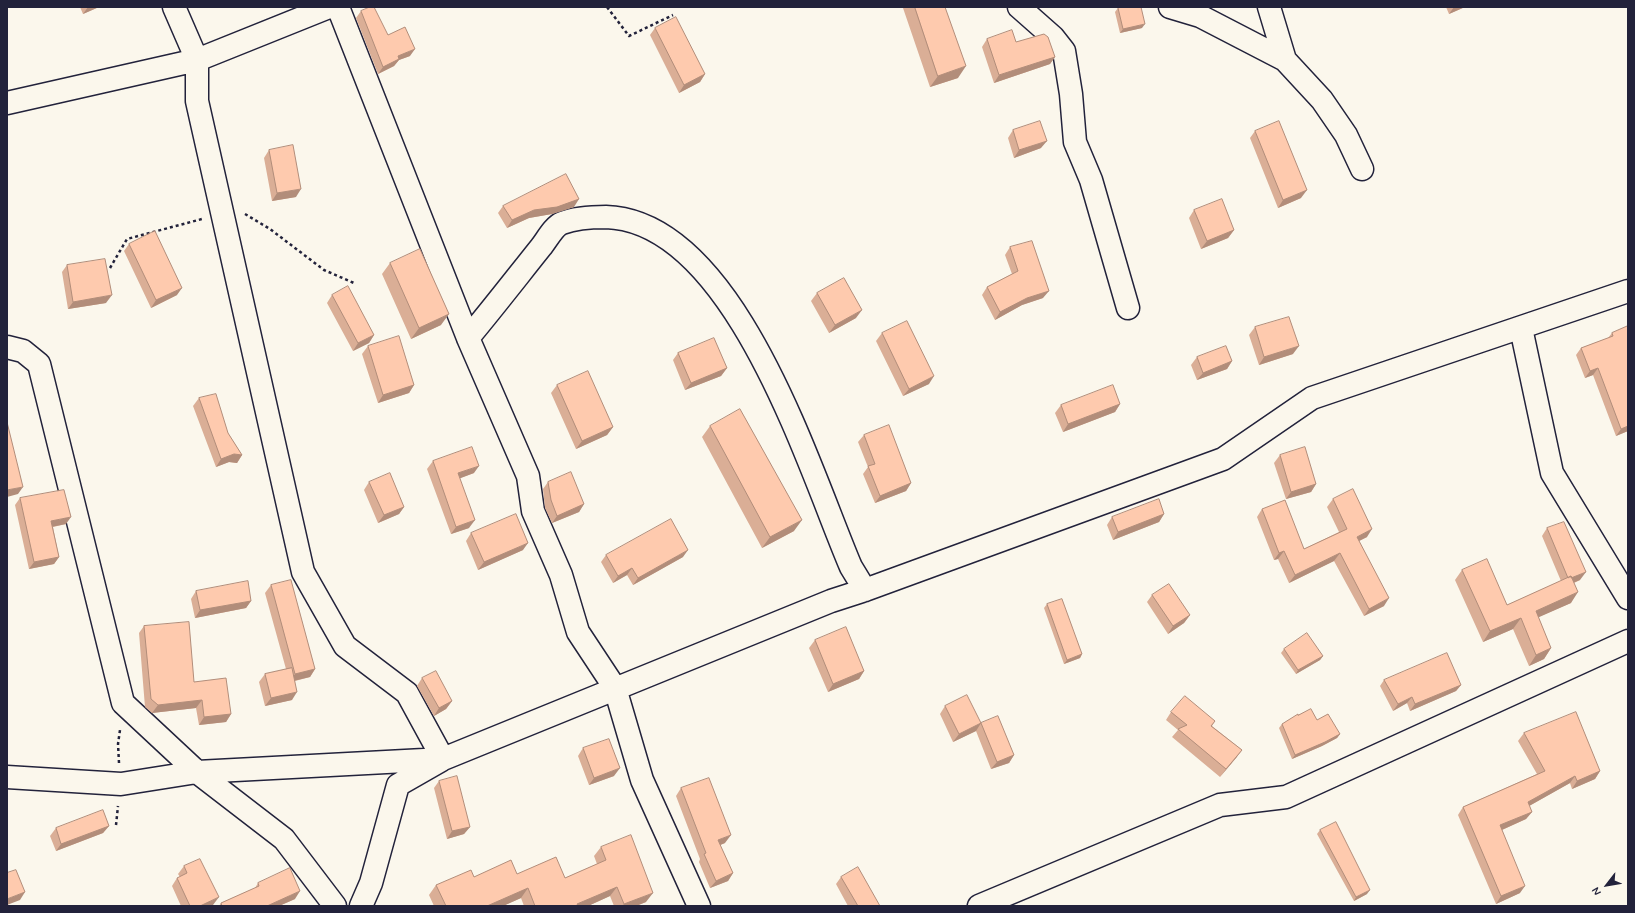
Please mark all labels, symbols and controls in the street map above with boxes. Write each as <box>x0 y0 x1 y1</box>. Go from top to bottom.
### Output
north arrow <box>1587 865 1627 905</box>
text: N <box>1589 884 1605 898</box>

